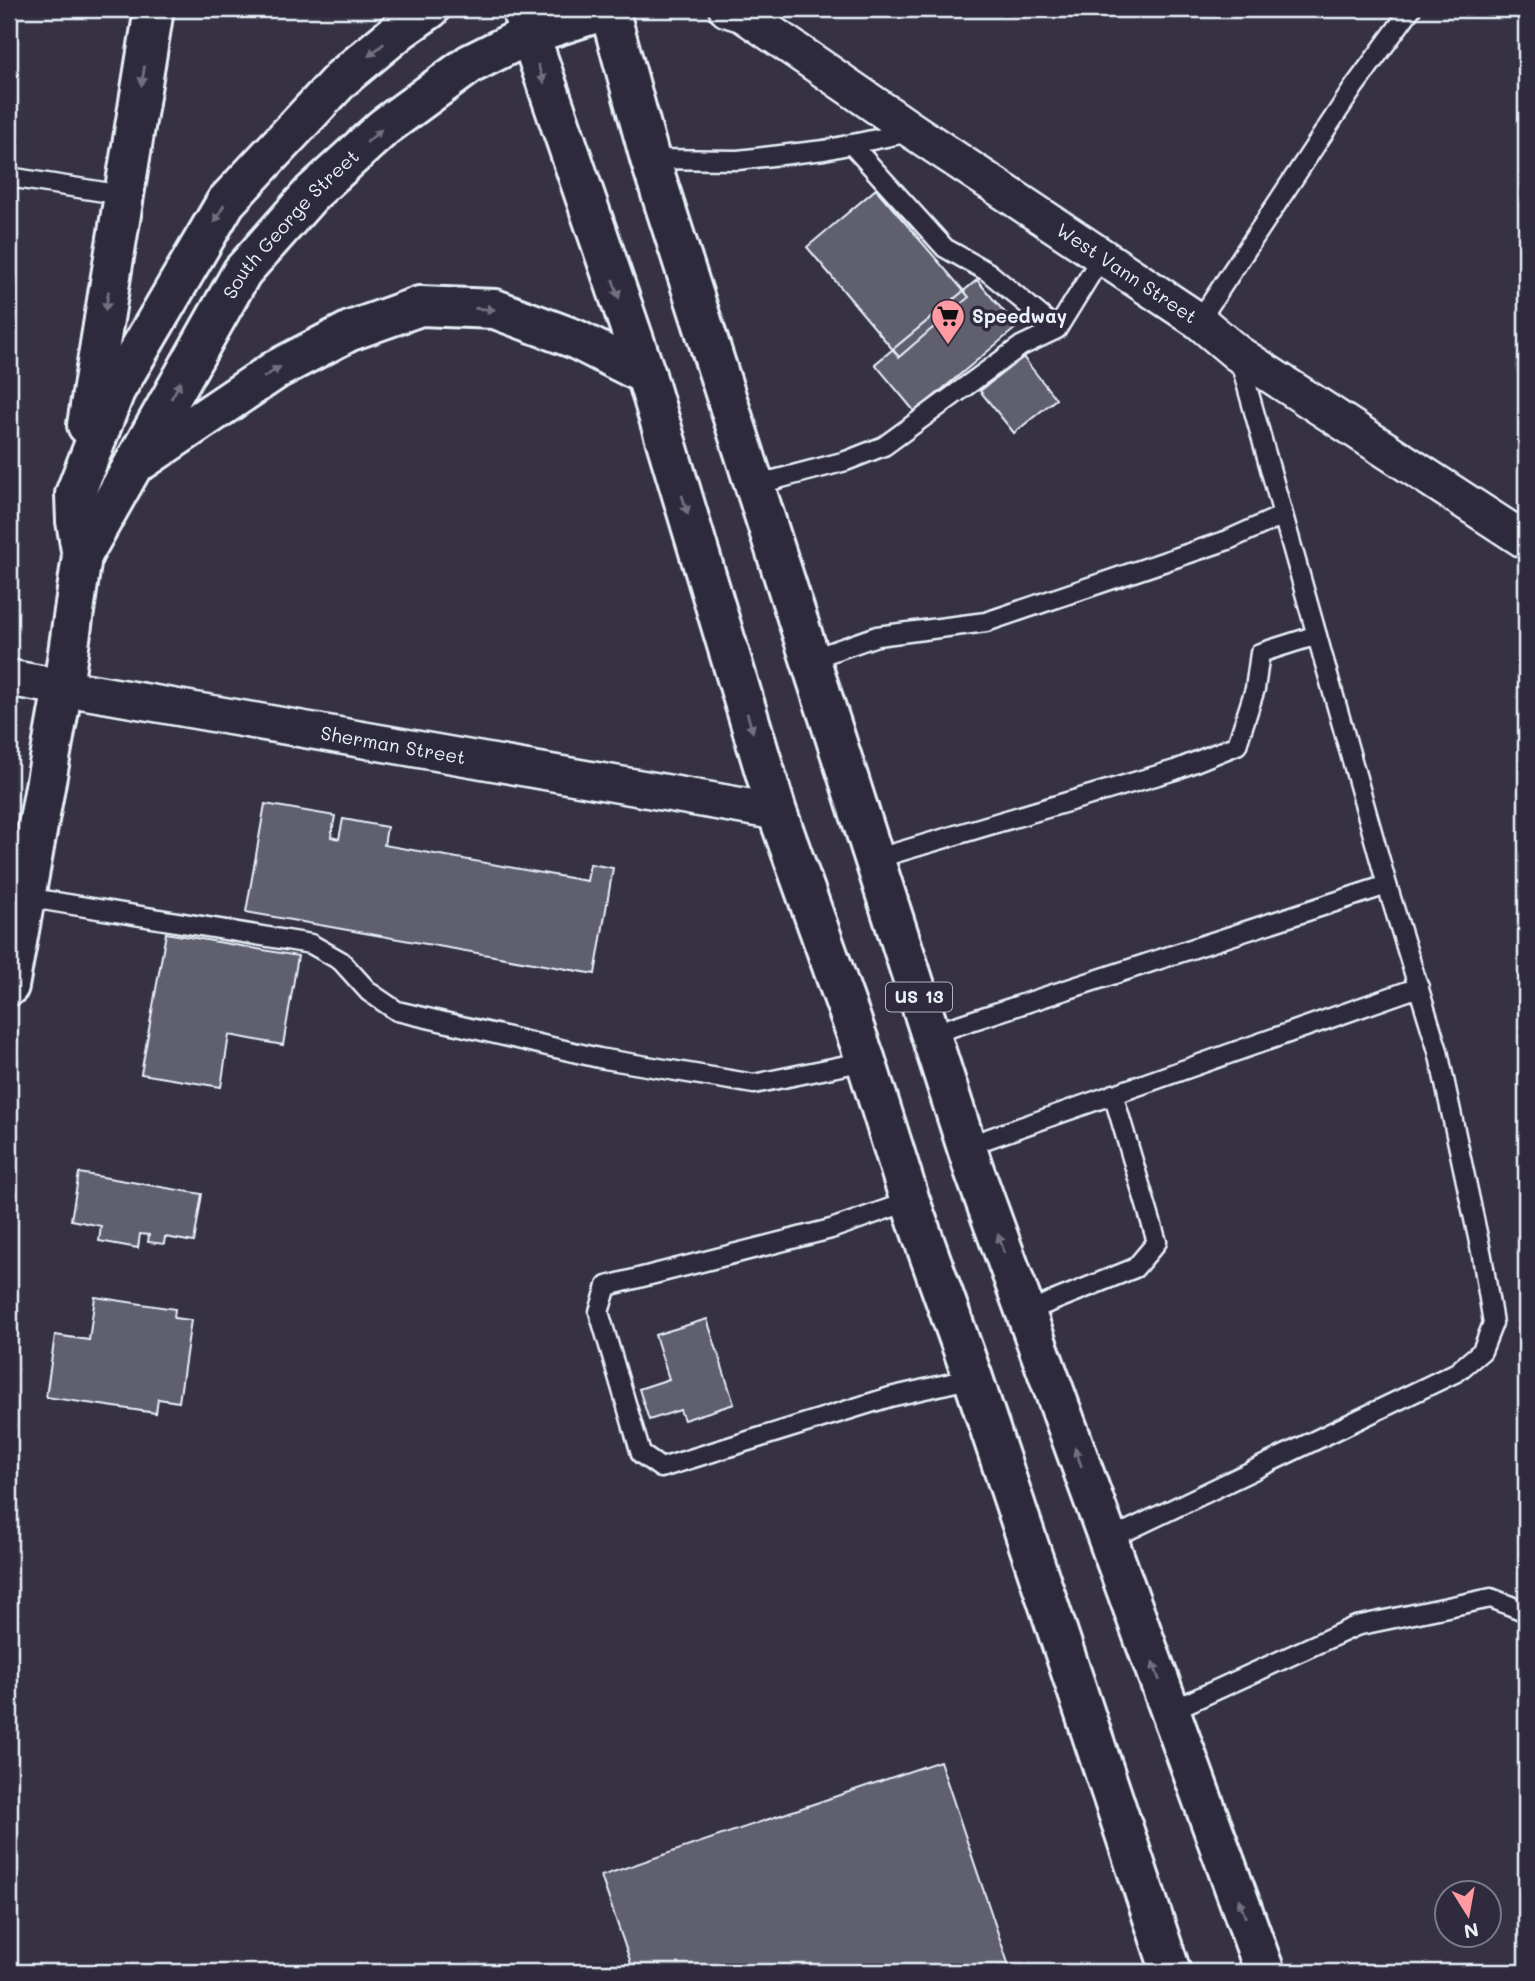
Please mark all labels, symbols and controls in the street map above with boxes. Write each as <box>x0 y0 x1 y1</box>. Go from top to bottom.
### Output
one-way arrow <box>367 42 384 57</box>
one-way arrow <box>536 63 547 84</box>
one-way arrow <box>137 65 148 87</box>
one-way arrow <box>365 128 382 144</box>
street label: South George Street <box>217 143 364 303</box>
one-way arrow <box>213 204 225 223</box>
street label: West Vann Street <box>1052 217 1202 328</box>
one-way arrow <box>611 278 622 299</box>
one-way arrow <box>101 290 112 312</box>
supermarket icon: Speedway <box>929 297 967 346</box>
place label: Speedway <box>972 303 1067 328</box>
one-way arrow <box>474 304 496 315</box>
one-way arrow <box>262 366 282 379</box>
one-way arrow <box>170 381 182 400</box>
one-way arrow <box>680 495 690 516</box>
one-way arrow <box>746 713 756 734</box>
street label: Sherman Street <box>319 720 468 769</box>
road number: US 13 <box>886 982 952 1012</box>
one-way arrow <box>995 1233 1006 1254</box>
one-way arrow <box>1073 1447 1084 1468</box>
one-way arrow <box>1150 1661 1161 1682</box>
north arrow <box>1434 1880 1504 1950</box>
one-way arrow <box>1236 1898 1247 1919</box>
text: N <box>1462 1918 1481 1945</box>

